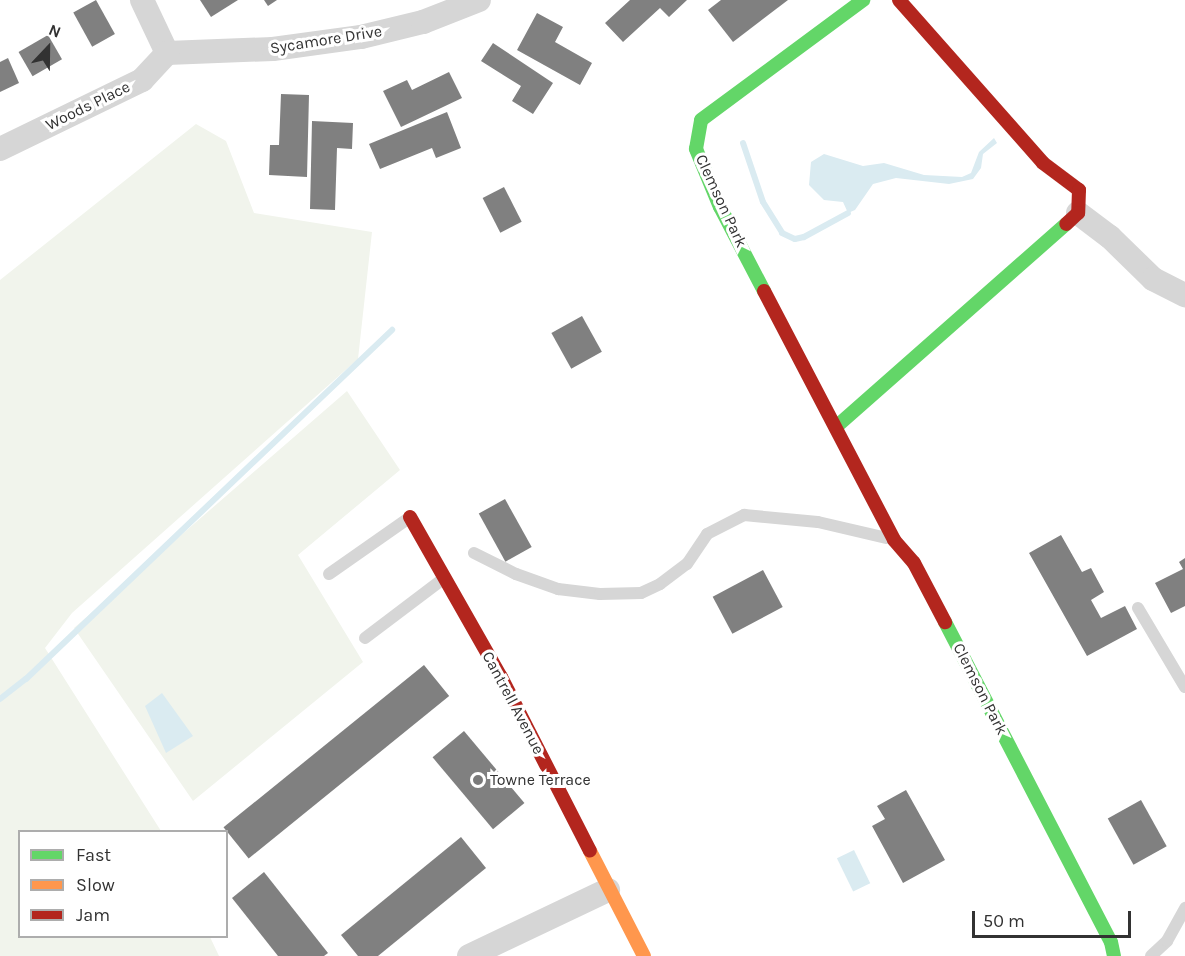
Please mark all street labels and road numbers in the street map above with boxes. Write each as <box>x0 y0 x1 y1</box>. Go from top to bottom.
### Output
street label: Sycamore Drive <box>269 22 383 58</box>
street label: Woods Place <box>43 77 133 135</box>
street label: Clemson Park <box>691 151 751 251</box>
street label: Clemson Park <box>949 640 1011 738</box>
street label: Cantrell Avenue <box>478 648 548 758</box>

